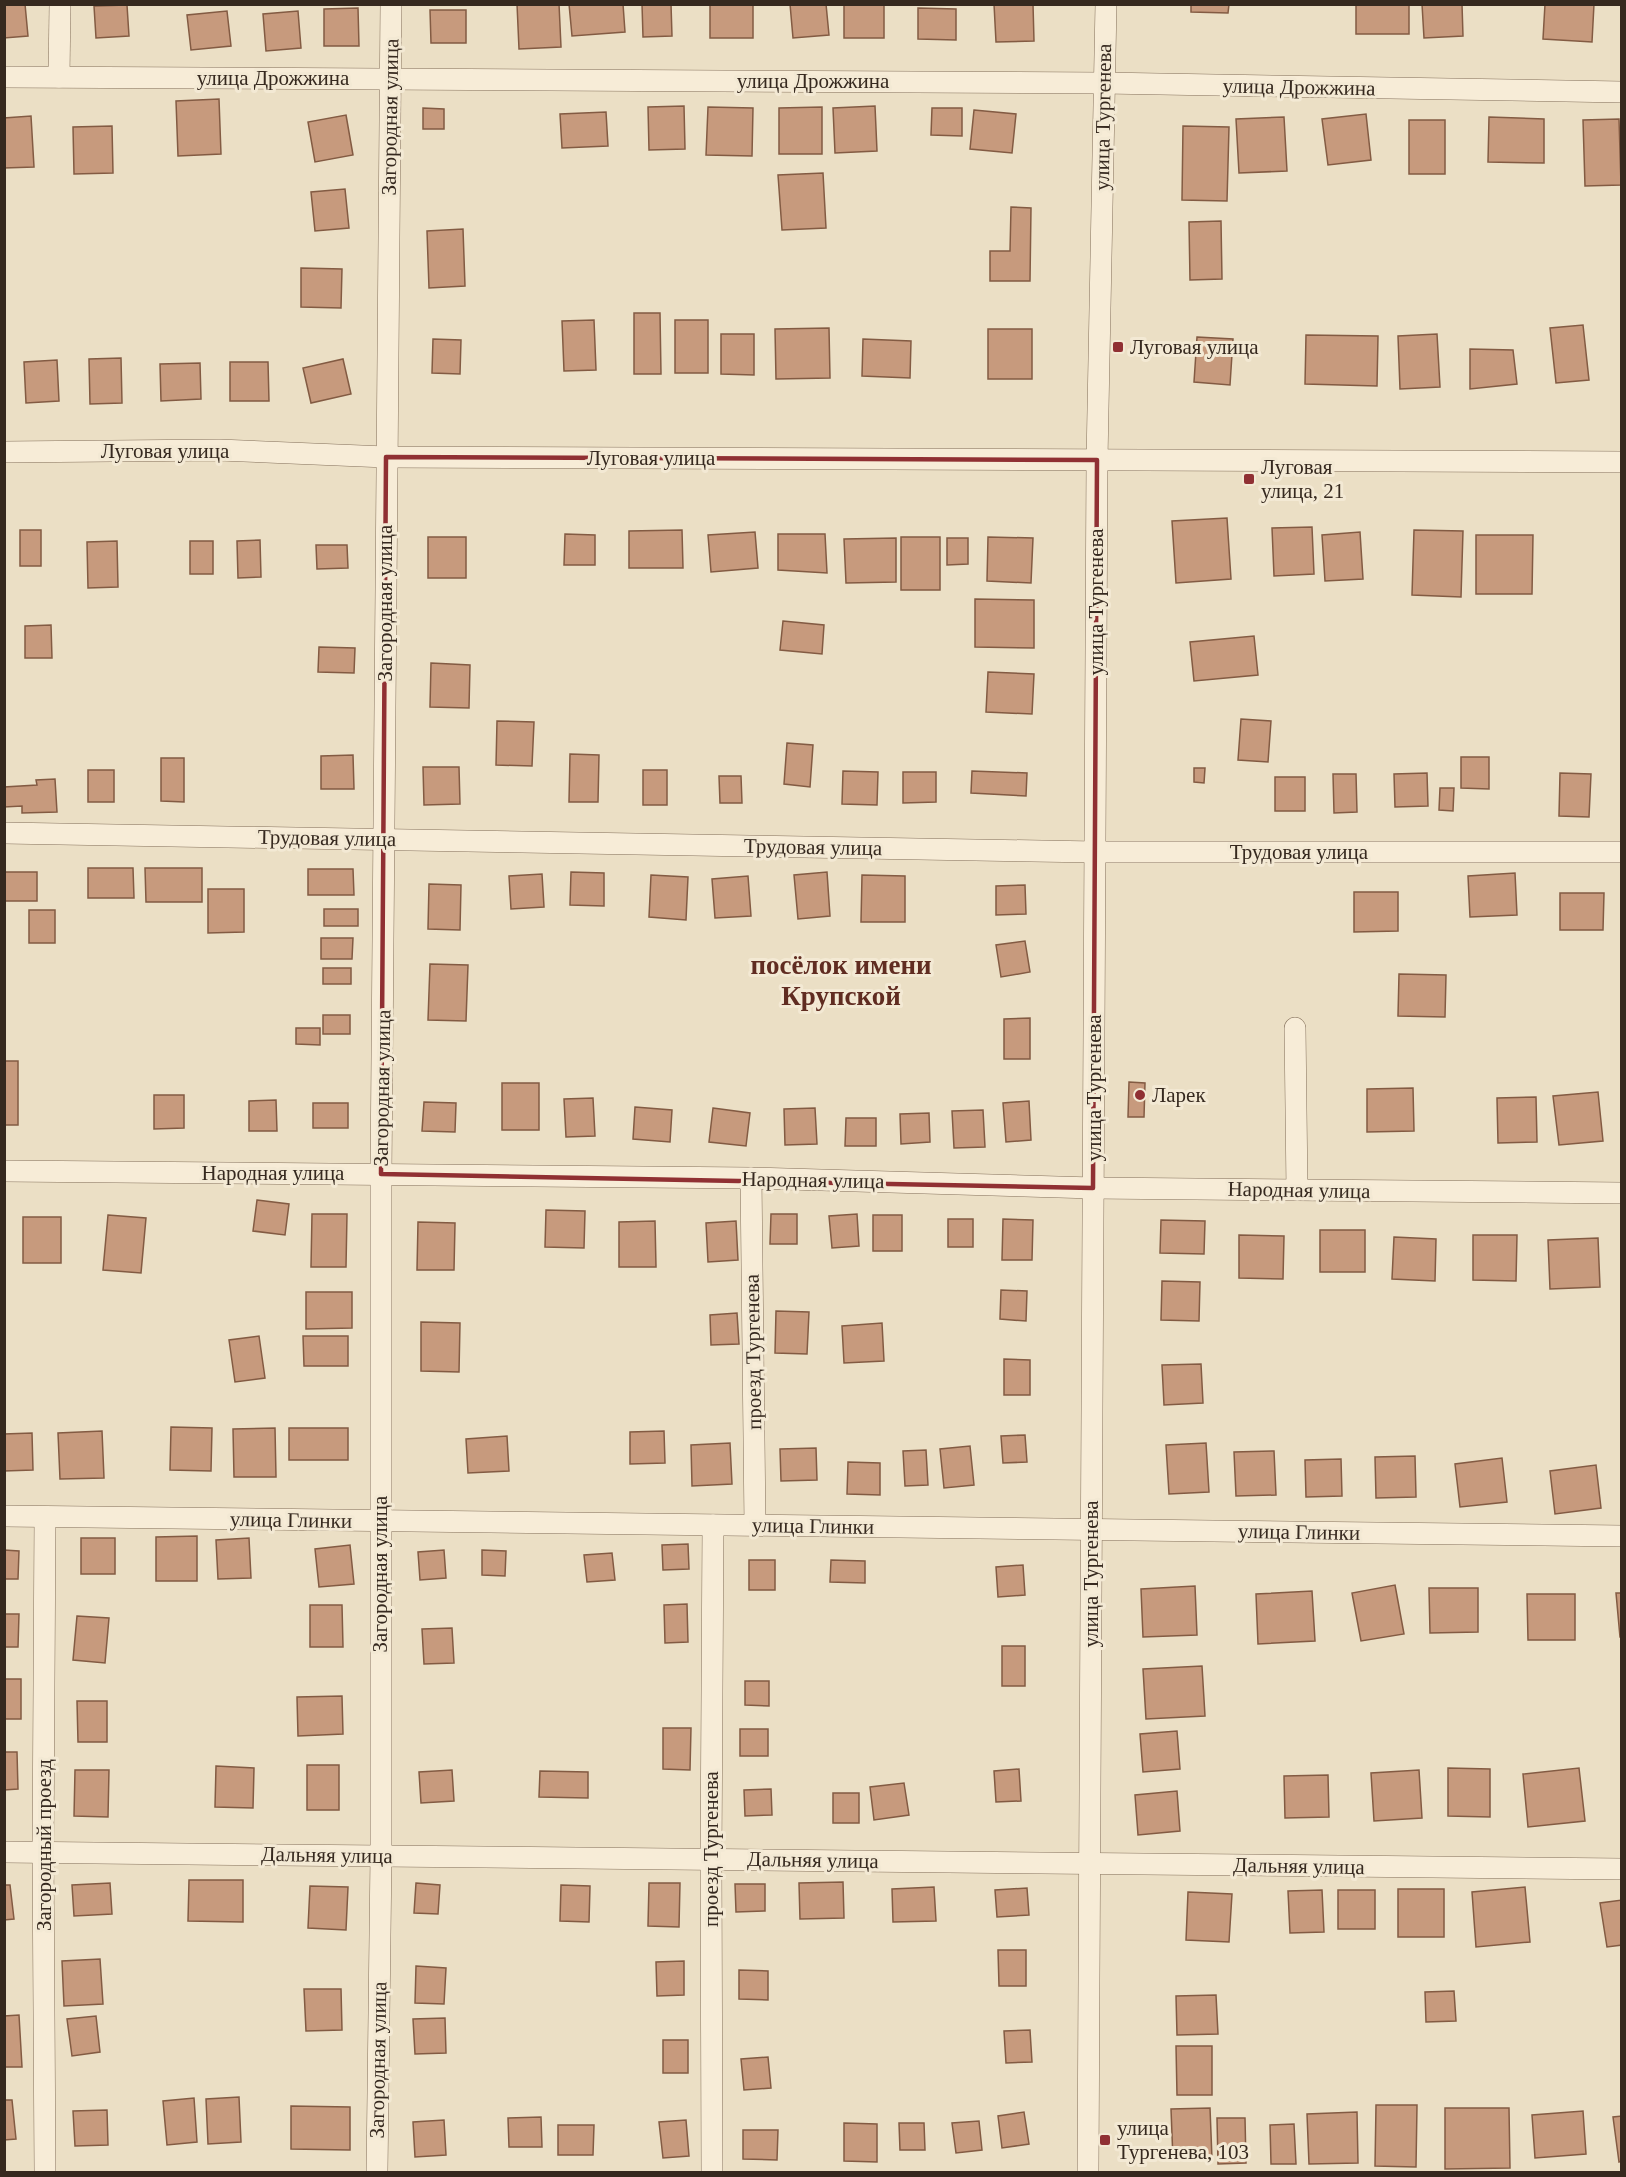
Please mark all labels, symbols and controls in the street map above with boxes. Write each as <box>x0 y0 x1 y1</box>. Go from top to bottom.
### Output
street label: Загородная улица <box>377 38 403 196</box>
street label: улица Тургенева <box>1090 43 1116 191</box>
street label: улица Дрожжина <box>197 66 350 90</box>
street label: улица Дрожжина <box>737 69 890 93</box>
street label: улица Дрожжина <box>1222 74 1376 100</box>
place label: Луговая улица <box>1130 335 1259 359</box>
marker: Луговая улица <box>1111 340 1125 354</box>
street label: Луговая улица <box>101 439 230 463</box>
street label: Луговая улица <box>587 446 716 470</box>
place label: Луговая улица, 21 <box>1261 455 1344 503</box>
marker: Луговая улица, 21 <box>1242 472 1256 486</box>
street label: Загородная улица <box>373 524 397 681</box>
street label: улица Тургенева <box>1084 528 1108 676</box>
street label: Трудовая улица <box>258 825 397 851</box>
street label: Трудовая улица <box>744 834 883 860</box>
street label: Трудовая улица <box>1230 840 1369 864</box>
district label: посёлок имени Крупской <box>750 950 932 1011</box>
street label: Загородная улица <box>369 1009 395 1167</box>
street label: улица Тургенева <box>1082 1014 1106 1162</box>
place label: Ларек <box>1152 1083 1206 1107</box>
marker: Ларек <box>1133 1088 1147 1102</box>
street label: Народная улица <box>202 1161 345 1185</box>
street label: Народная улица <box>741 1167 885 1193</box>
street label: Народная улица <box>1227 1177 1371 1203</box>
street label: проезд Тургенева <box>740 1273 766 1430</box>
street label: Загородная улица <box>368 1495 392 1652</box>
street label: улица Тургенева <box>1079 1500 1103 1648</box>
street label: улица Глинки <box>230 1507 352 1533</box>
street label: улица Глинки <box>752 1513 874 1539</box>
street label: улица Глинки <box>1238 1519 1360 1545</box>
street label: Загородный проезд <box>32 1759 56 1931</box>
street label: проезд Тургенева <box>699 1770 723 1927</box>
street label: Дальняя улица <box>261 1842 394 1868</box>
street label: Дальняя улица <box>747 1847 880 1873</box>
street label: Дальняя улица <box>1233 1853 1366 1879</box>
street label: Загородная улица <box>365 1981 391 2139</box>
place label: улица Тургенева, 103 <box>1117 2116 1249 2164</box>
marker: улица Тургенева, 103 <box>1098 2133 1112 2147</box>

